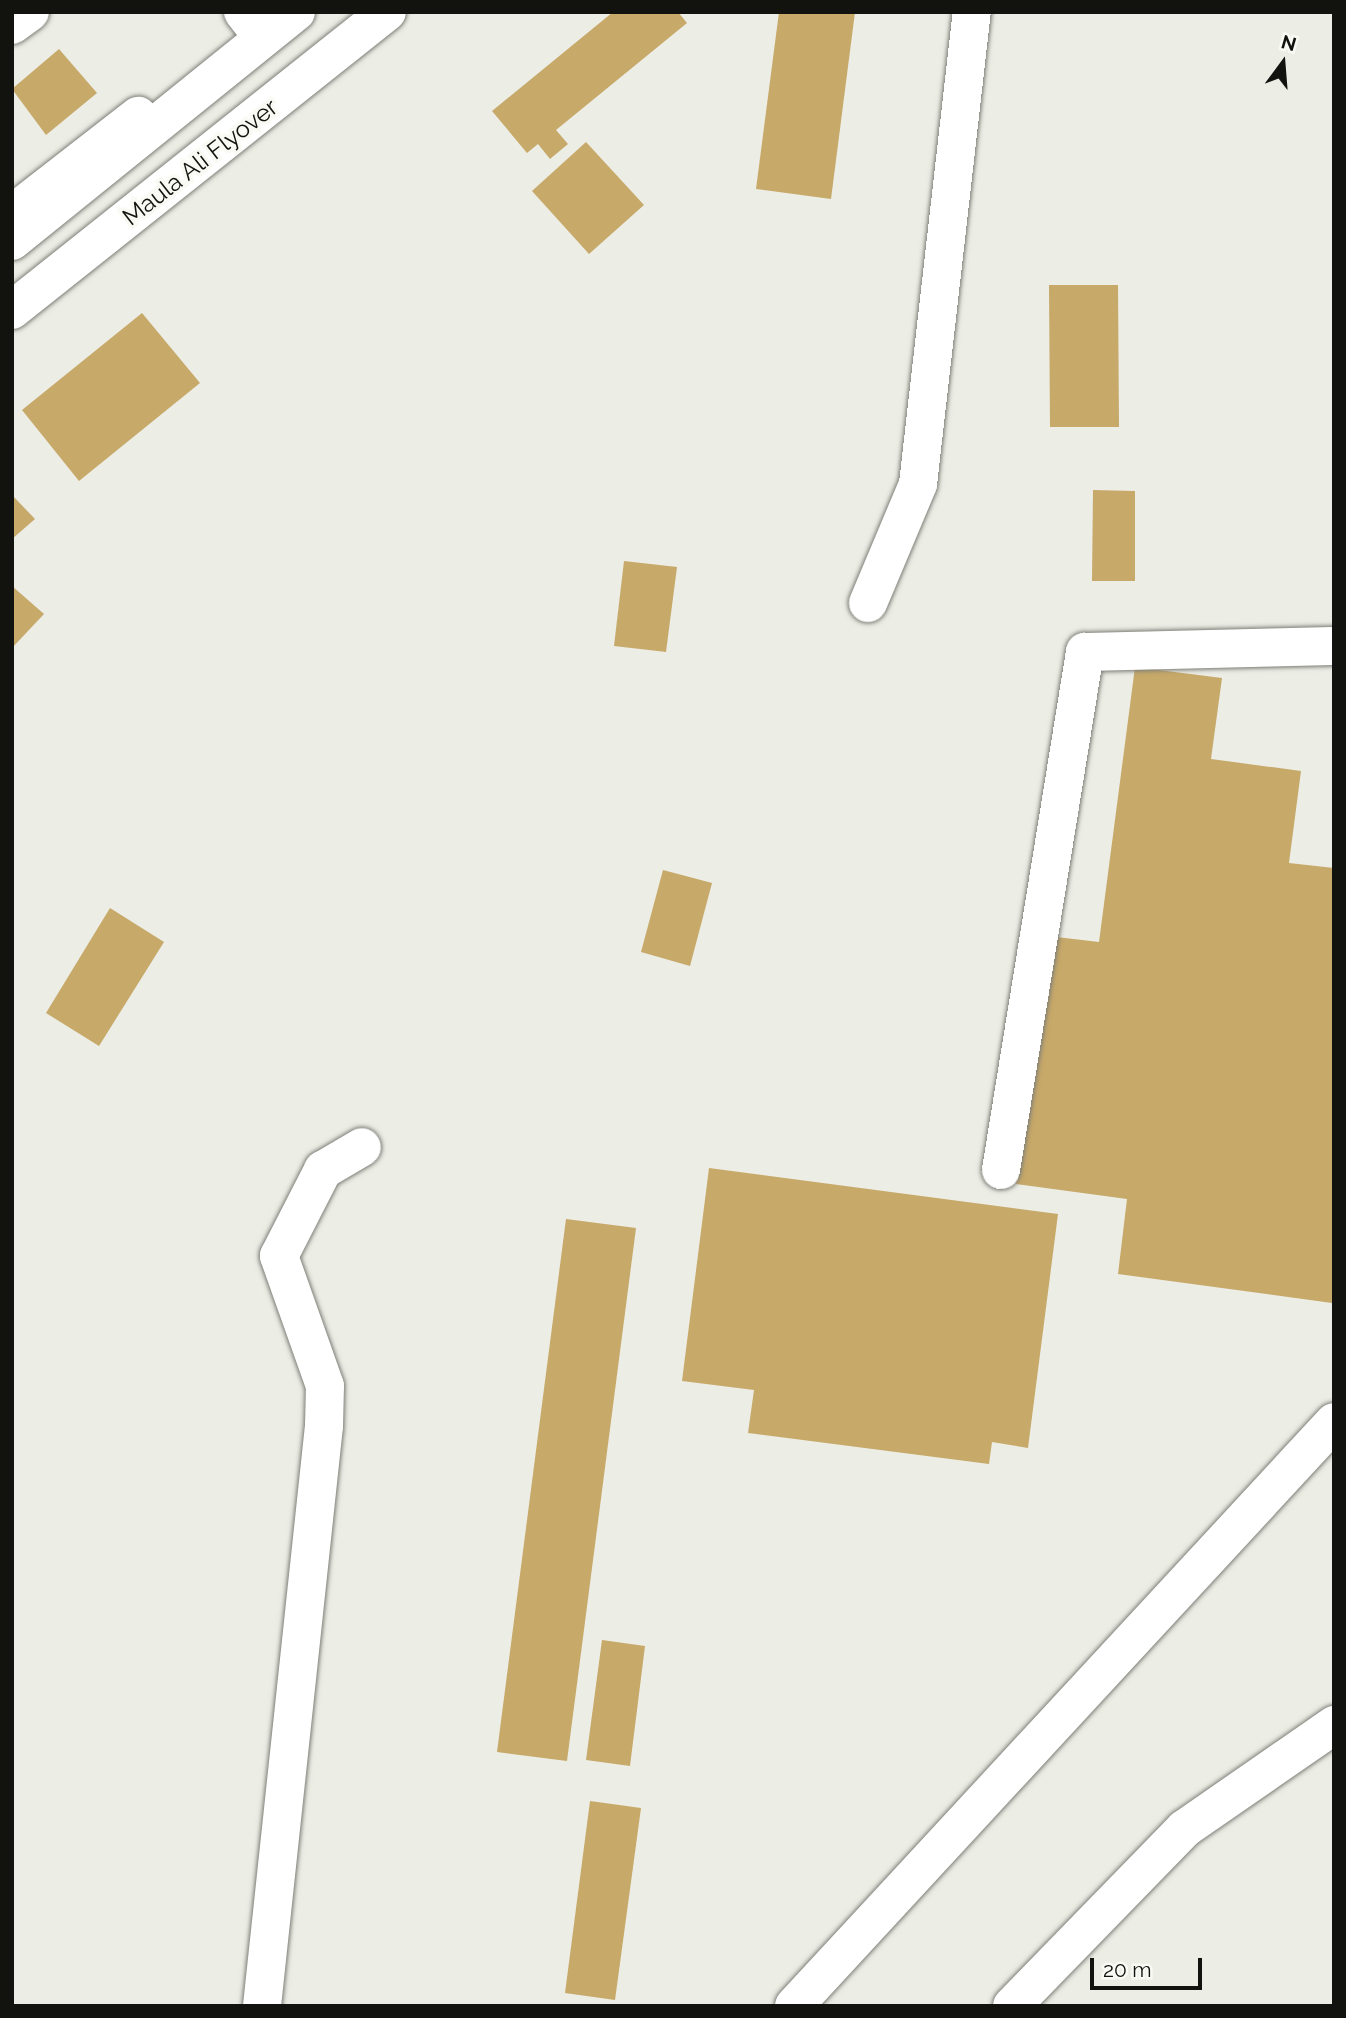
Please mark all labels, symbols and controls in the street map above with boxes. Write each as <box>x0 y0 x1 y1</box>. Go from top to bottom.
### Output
north arrow <box>1248 28 1318 98</box>
text: N <box>1279 30 1299 55</box>
street label: Maula Ali Flyover <box>116 92 284 232</box>
scale bar <box>1094 1944 1206 1988</box>
text: 20 m <box>1103 1957 1151 1982</box>

